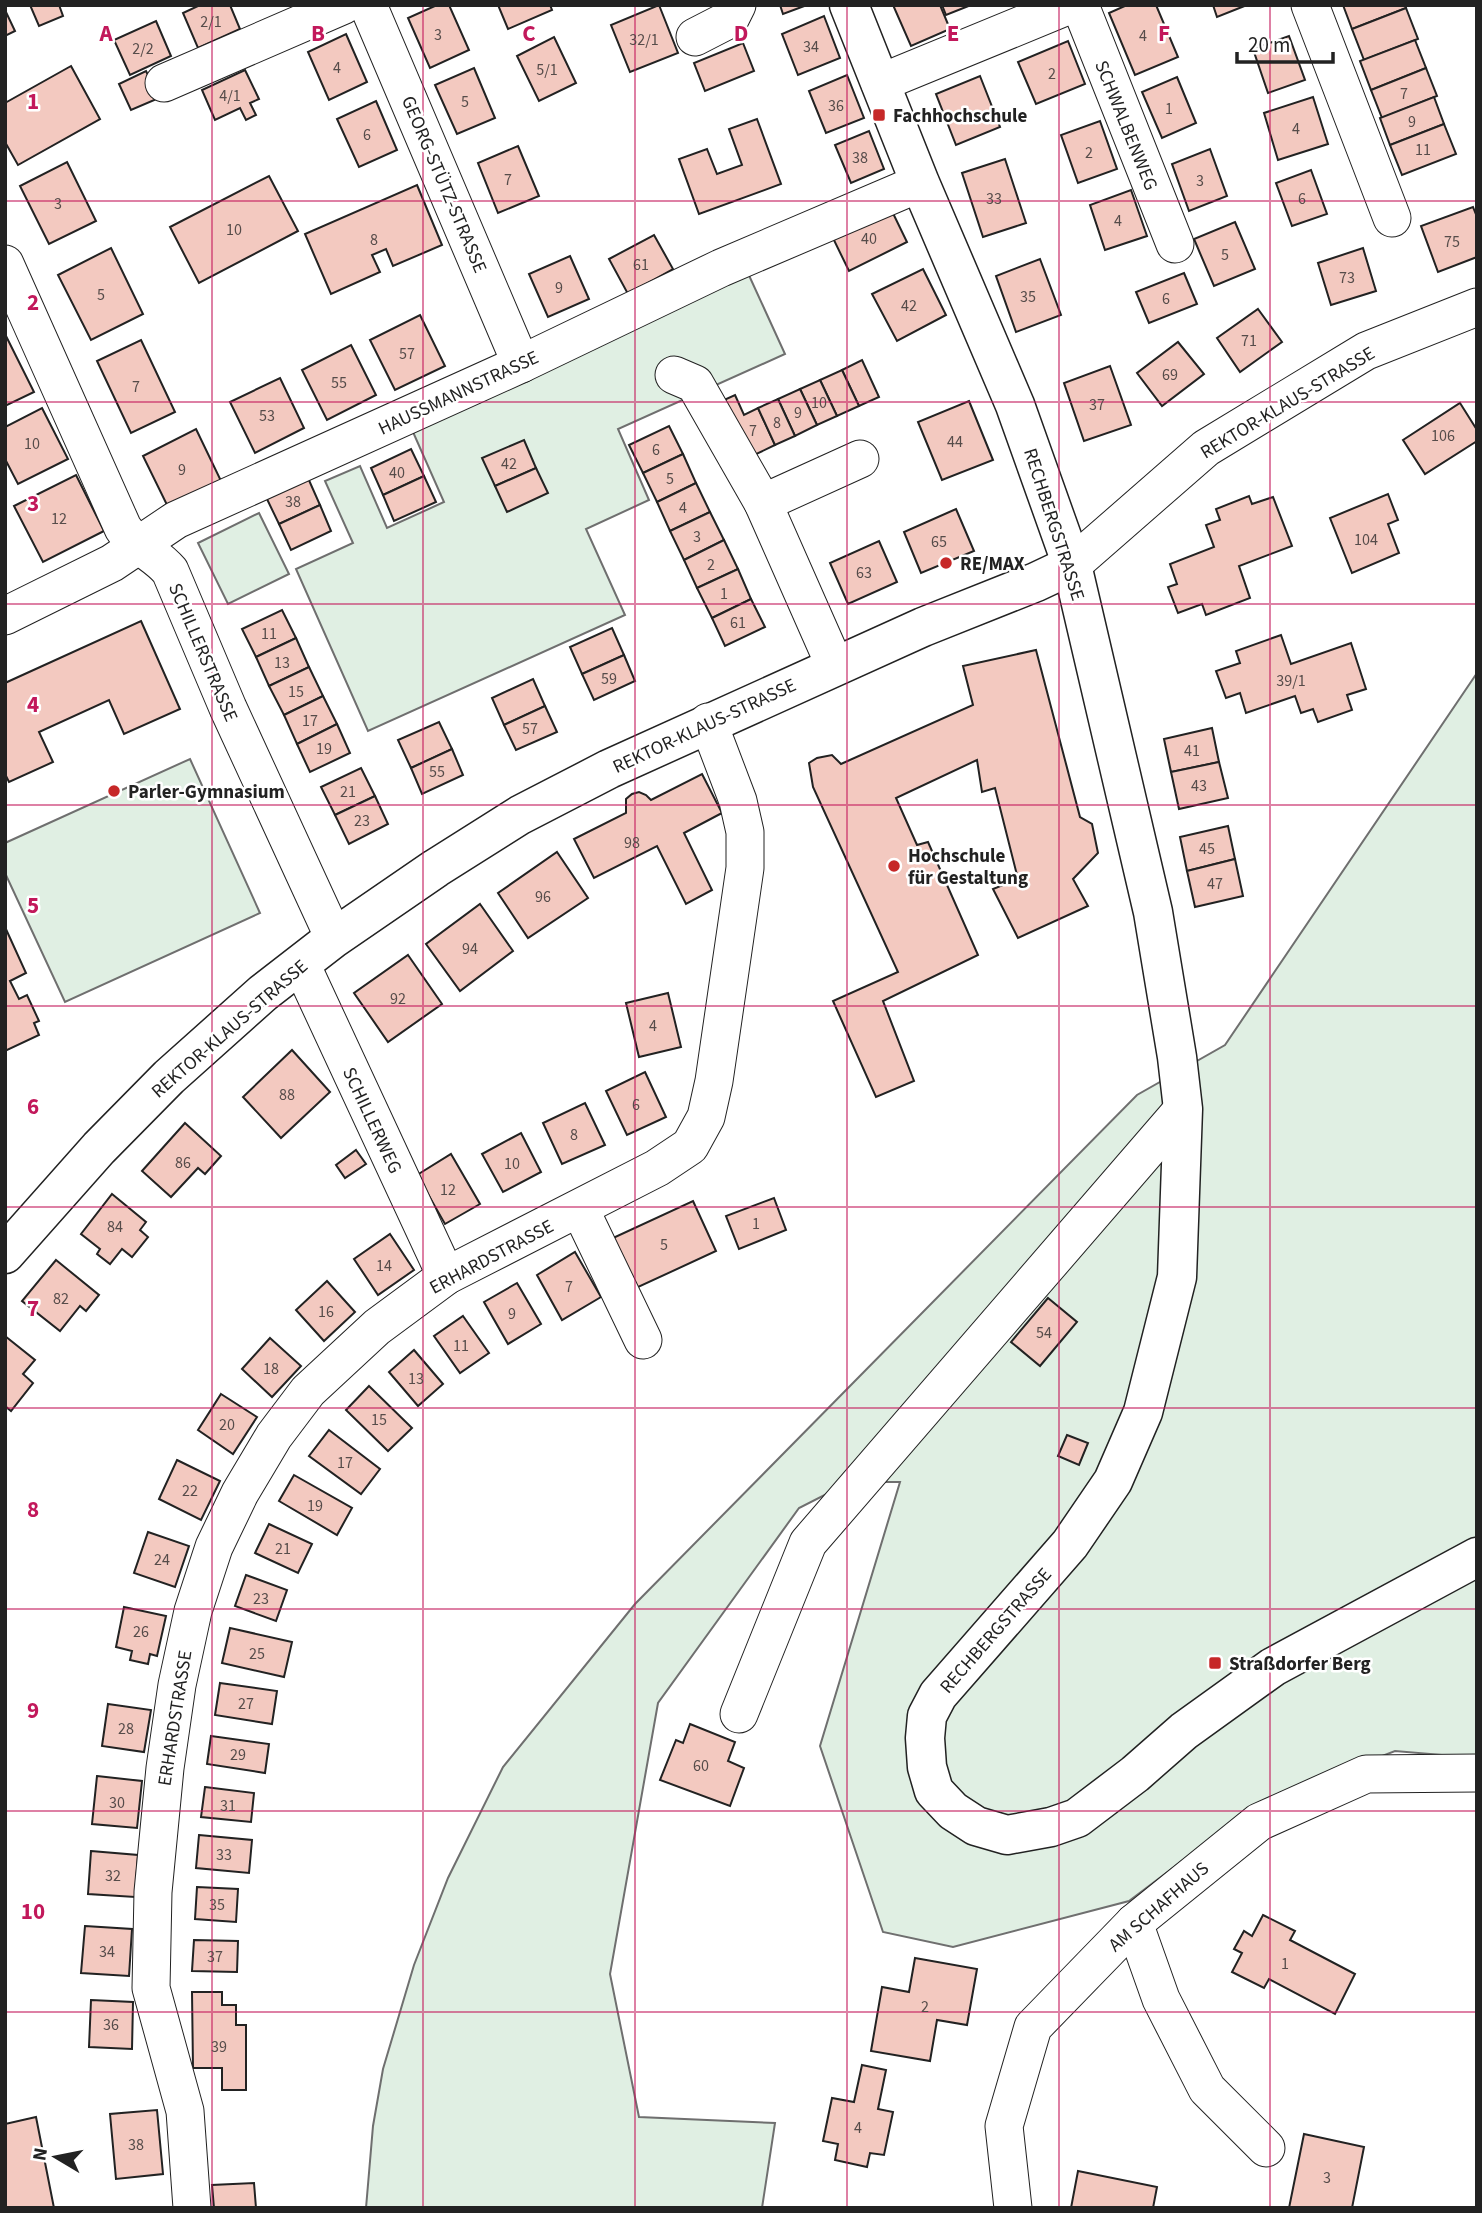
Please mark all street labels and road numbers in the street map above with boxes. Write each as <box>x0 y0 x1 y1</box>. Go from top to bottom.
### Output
street label: SCHWALBENWEG <box>1087 57 1164 195</box>
street label: GEORG-STÜTZ-STRASSE <box>394 92 493 277</box>
street label: REKTOR-KLAUS-STRASSE <box>1195 340 1380 466</box>
street label: HAUSSMANNSTRASSE <box>374 344 543 442</box>
street label: RECHBERGSTRASSE <box>1016 445 1091 604</box>
street label: SCHILLERSTRASSE <box>161 579 244 726</box>
street label: REKTOR-KLAUS-STRASSE <box>609 672 801 781</box>
street label: REKTOR-KLAUS-STRASSE <box>146 954 314 1105</box>
street label: SCHILLERWEG <box>335 1063 408 1178</box>
street label: ERHARDSTRASSE <box>425 1213 559 1301</box>
street label: RECHBERGSTRASSE <box>934 1562 1058 1700</box>
street label: ERHARDSTRASSE <box>151 1648 200 1788</box>
street label: AM SCHAFHAUS <box>1103 1856 1215 1959</box>

